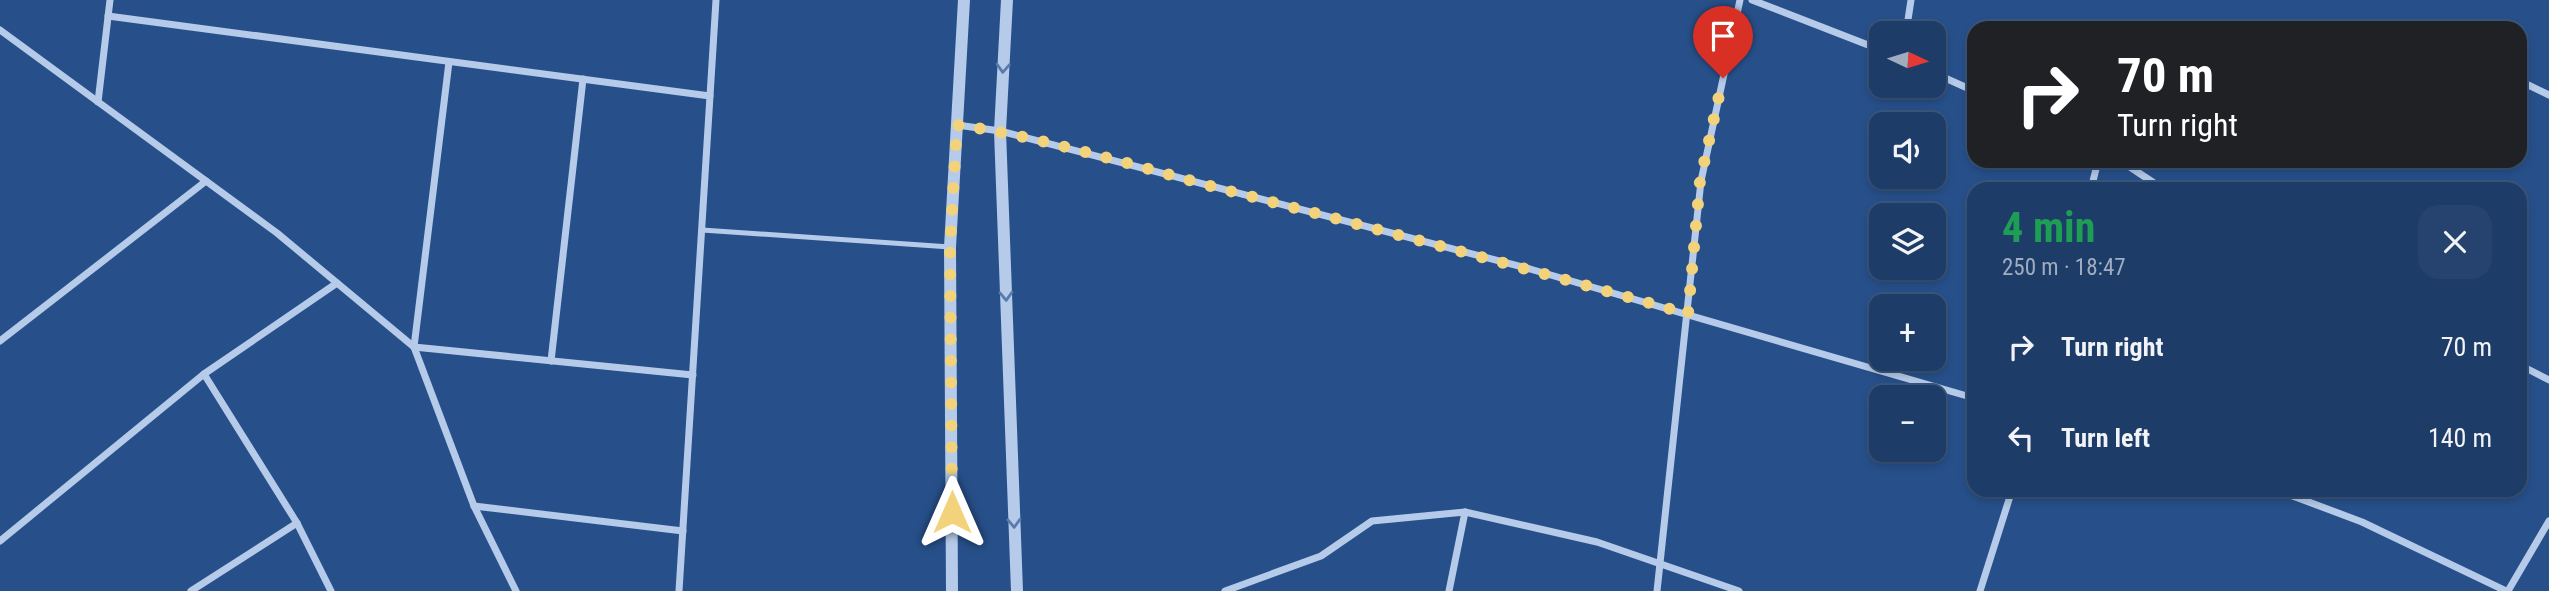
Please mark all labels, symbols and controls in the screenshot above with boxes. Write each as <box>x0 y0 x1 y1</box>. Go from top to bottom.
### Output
pin <box>1693 6 1753 78</box>
icon: arrive <box>1704 17 1742 55</box>
north arrow <box>1869 21 1946 98</box>
map controls <box>1869 21 1946 462</box>
text: 70 m <box>2117 47 2214 104</box>
icon: right <box>2002 49 2093 140</box>
one-way arrow <box>996 63 1011 74</box>
text: Turn right <box>2117 106 2238 144</box>
button: sound <box>1869 112 1946 189</box>
button: layers <box>1869 203 1946 280</box>
text: 4 min <box>2002 203 2095 252</box>
button: close <box>2418 205 2492 279</box>
text: 250 m · 18:47 <box>2002 254 2126 281</box>
one-way arrow <box>999 290 1014 301</box>
button: + <box>1869 294 1946 371</box>
icon: right <box>2002 328 2040 366</box>
text: Turn right <box>2061 332 2163 362</box>
text: 70 m <box>2441 332 2492 362</box>
button: − <box>1869 385 1946 462</box>
icon: left <box>2002 419 2040 457</box>
text: Turn left <box>2061 423 2150 453</box>
text: 140 m <box>2428 423 2492 453</box>
position arrow <box>915 475 989 549</box>
one-way arrow <box>1007 518 1022 529</box>

